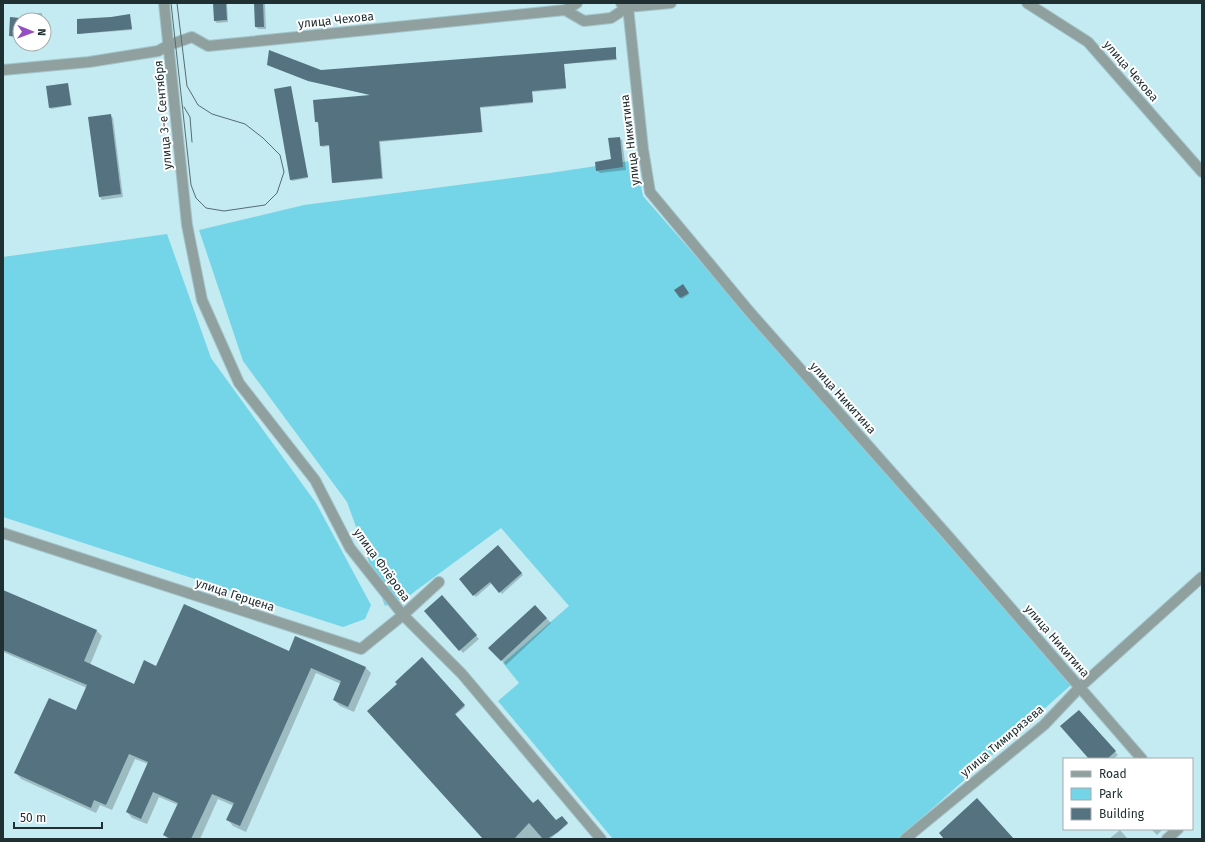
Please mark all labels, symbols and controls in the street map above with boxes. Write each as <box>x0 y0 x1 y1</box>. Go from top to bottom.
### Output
street label: улица Чехова <box>297 9 375 31</box>
north arrow <box>12 12 52 52</box>
text: N <box>35 28 48 36</box>
street label: улица Чехова <box>1101 38 1161 104</box>
street label: улица 3-е Сентября <box>151 60 175 170</box>
street label: улица Никитина <box>617 94 643 186</box>
street label: улица Никитина <box>807 359 879 437</box>
street label: улица Флёрова <box>351 526 413 604</box>
street label: улица Герцена <box>194 576 276 614</box>
street label: улица Никитина <box>1022 602 1092 680</box>
street label: улица Тимирязева <box>958 702 1046 780</box>
legend <box>1063 758 1193 830</box>
text: Road <box>1099 767 1127 781</box>
text: Park <box>1099 787 1123 801</box>
scale bar <box>14 804 102 830</box>
text: Building <box>1099 807 1145 821</box>
text: 50 m <box>20 811 46 825</box>

